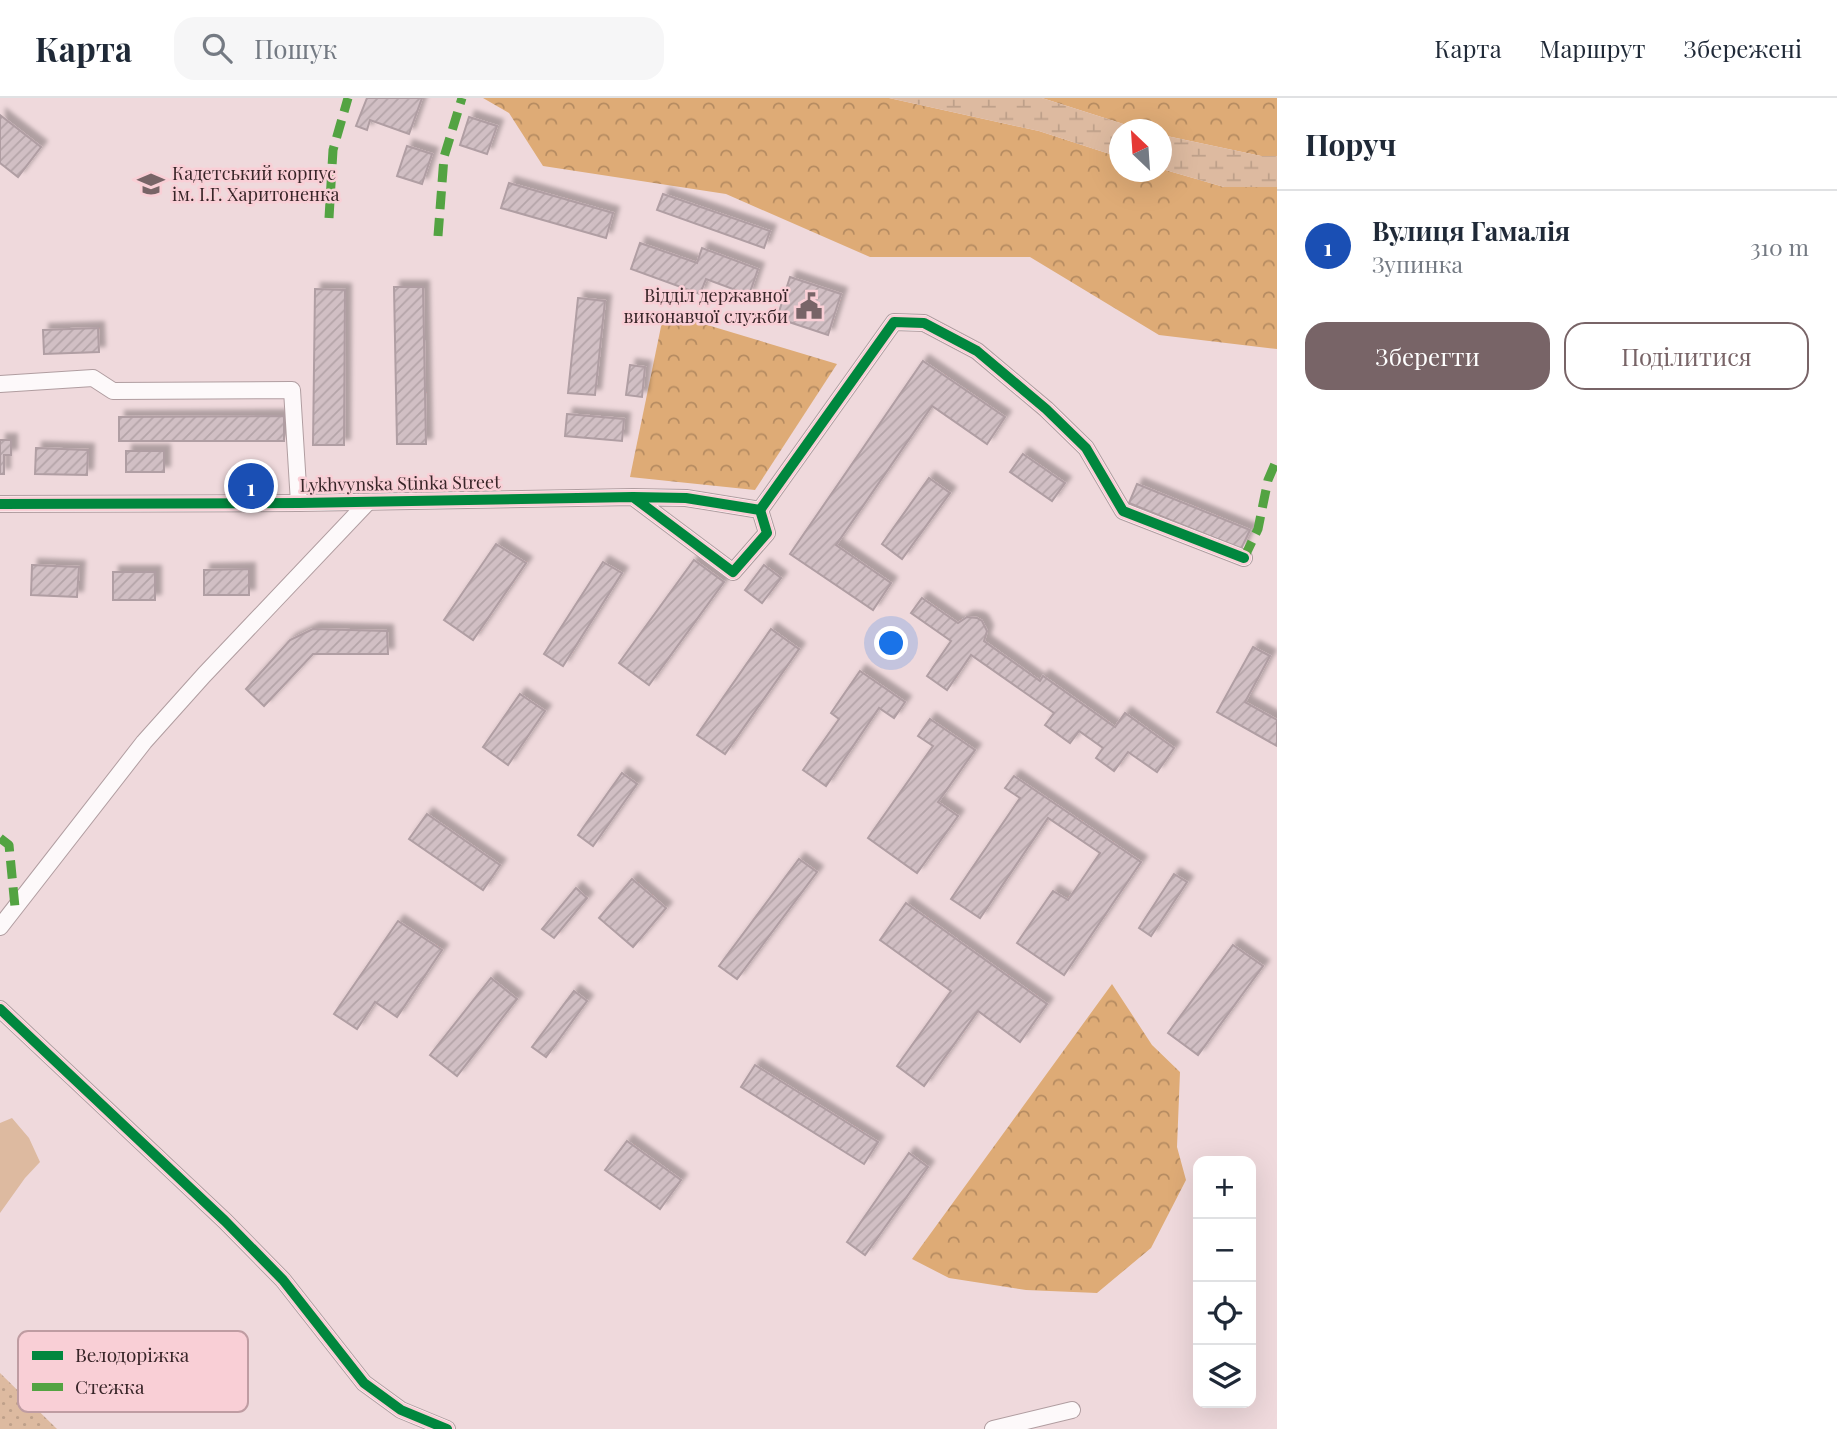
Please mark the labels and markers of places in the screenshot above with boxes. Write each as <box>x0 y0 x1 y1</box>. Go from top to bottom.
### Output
place label: Кадетський корпус ім. І.Г. Харитоненка <box>172 161 339 206</box>
school or university icon: Кадетський корпус ім. І.Г. Харитоненка <box>136 169 166 199</box>
place label: Відділ державної виконавчої служби <box>624 283 789 328</box>
public building icon: Відділ державної виконавчої служби <box>794 291 824 321</box>
pin: 1 <box>228 460 274 512</box>

